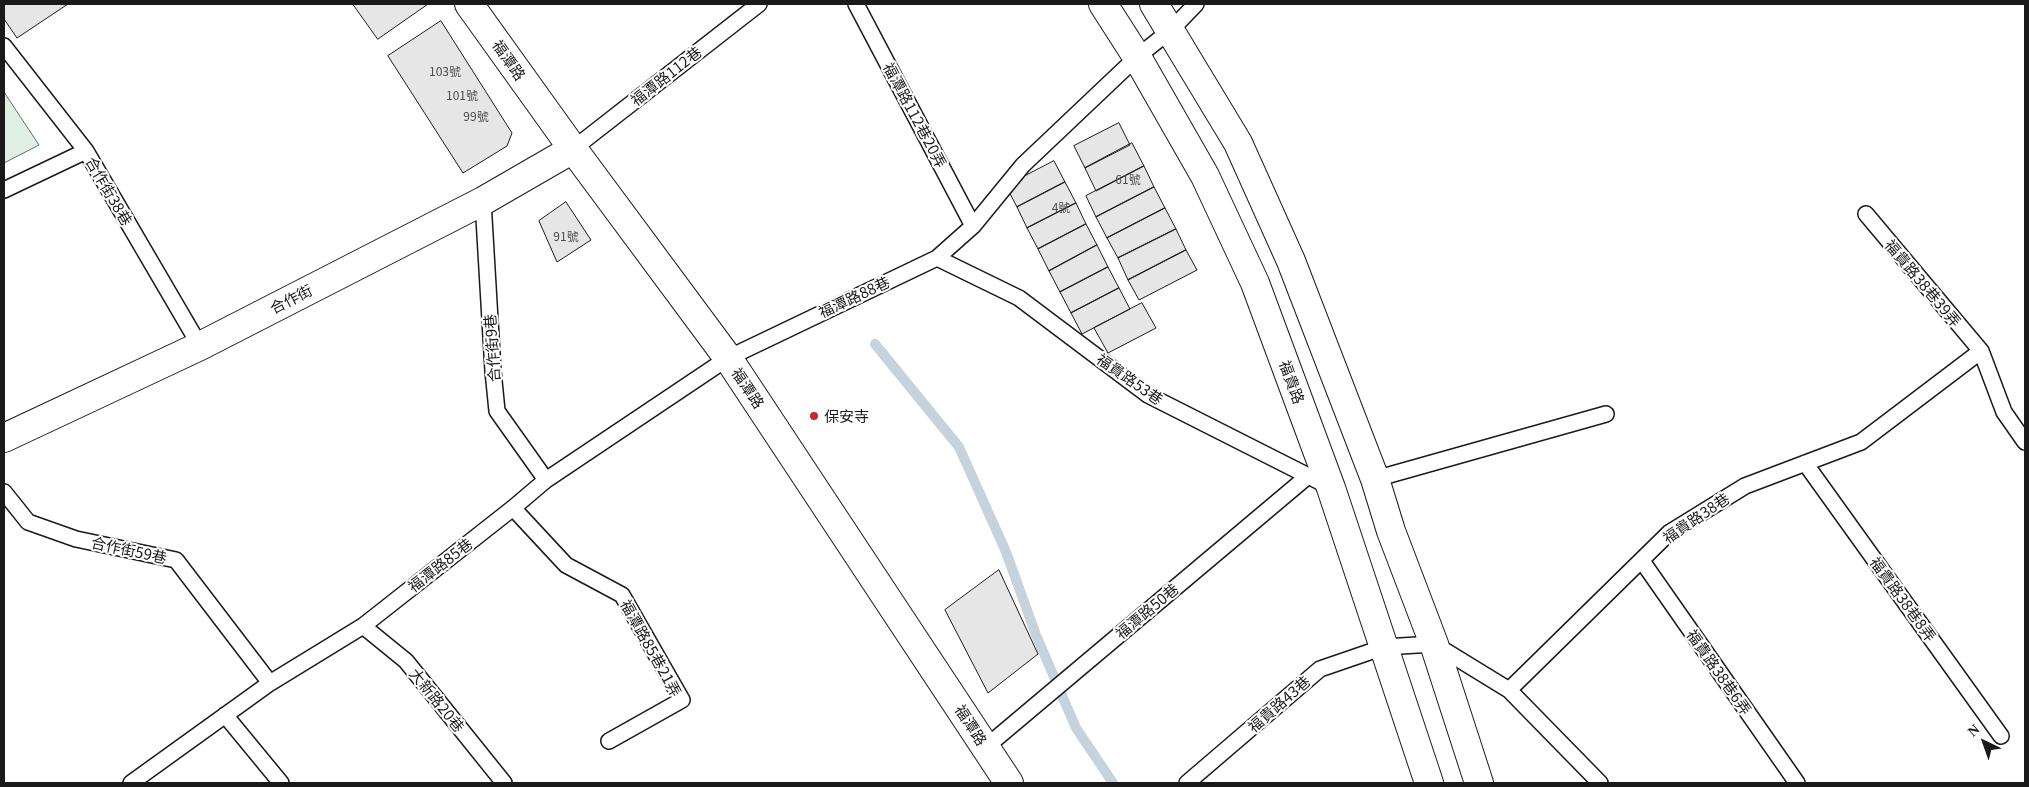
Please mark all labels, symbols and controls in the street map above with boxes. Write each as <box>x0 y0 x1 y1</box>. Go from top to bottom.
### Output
street label: 福潭路 <box>489 36 529 84</box>
street label: 福潭路112巷 <box>627 43 705 109</box>
street label: 福潭路112巷20弄 <box>880 59 950 171</box>
house number: 103號 <box>429 64 461 78</box>
house number: 101號 <box>446 88 478 102</box>
house number: 99號 <box>463 109 489 123</box>
street label: 合作街38巷 <box>82 153 136 229</box>
house number: 61號 <box>1115 172 1141 186</box>
house number: 4號 <box>1052 200 1070 214</box>
house number: 91號 <box>553 229 579 243</box>
street label: 福貴路38巷39弄 <box>1881 236 1965 330</box>
street label: 福潭路88巷 <box>815 273 893 321</box>
street label: 合作街 <box>267 281 315 317</box>
street label: 合作街9巷 <box>481 313 503 383</box>
street label: 福貴路53巷 <box>1093 350 1167 408</box>
street label: 福貴路 <box>1276 358 1308 406</box>
street label: 福潭路 <box>728 364 768 412</box>
place label: 保安寺 <box>824 407 869 425</box>
marker: 保安寺 <box>808 410 820 422</box>
street label: 福貴路38巷 <box>1659 489 1733 547</box>
street label: 合作街59巷 <box>90 533 168 567</box>
street label: 福潭路85巷 <box>404 534 476 596</box>
street label: 福貴路38巷8弄 <box>1866 553 1940 645</box>
street label: 福潭路50巷 <box>1112 579 1182 643</box>
street label: 福潭路85巷21弄 <box>617 596 685 700</box>
street label: 福貴路38巷6弄 <box>1683 626 1755 718</box>
street label: 大新路20巷 <box>406 665 468 735</box>
street label: 福貴路43巷 <box>1244 672 1314 736</box>
street label: 福潭路 <box>951 701 991 749</box>
north arrow <box>1959 717 2009 767</box>
text: N <box>1965 722 1982 739</box>

